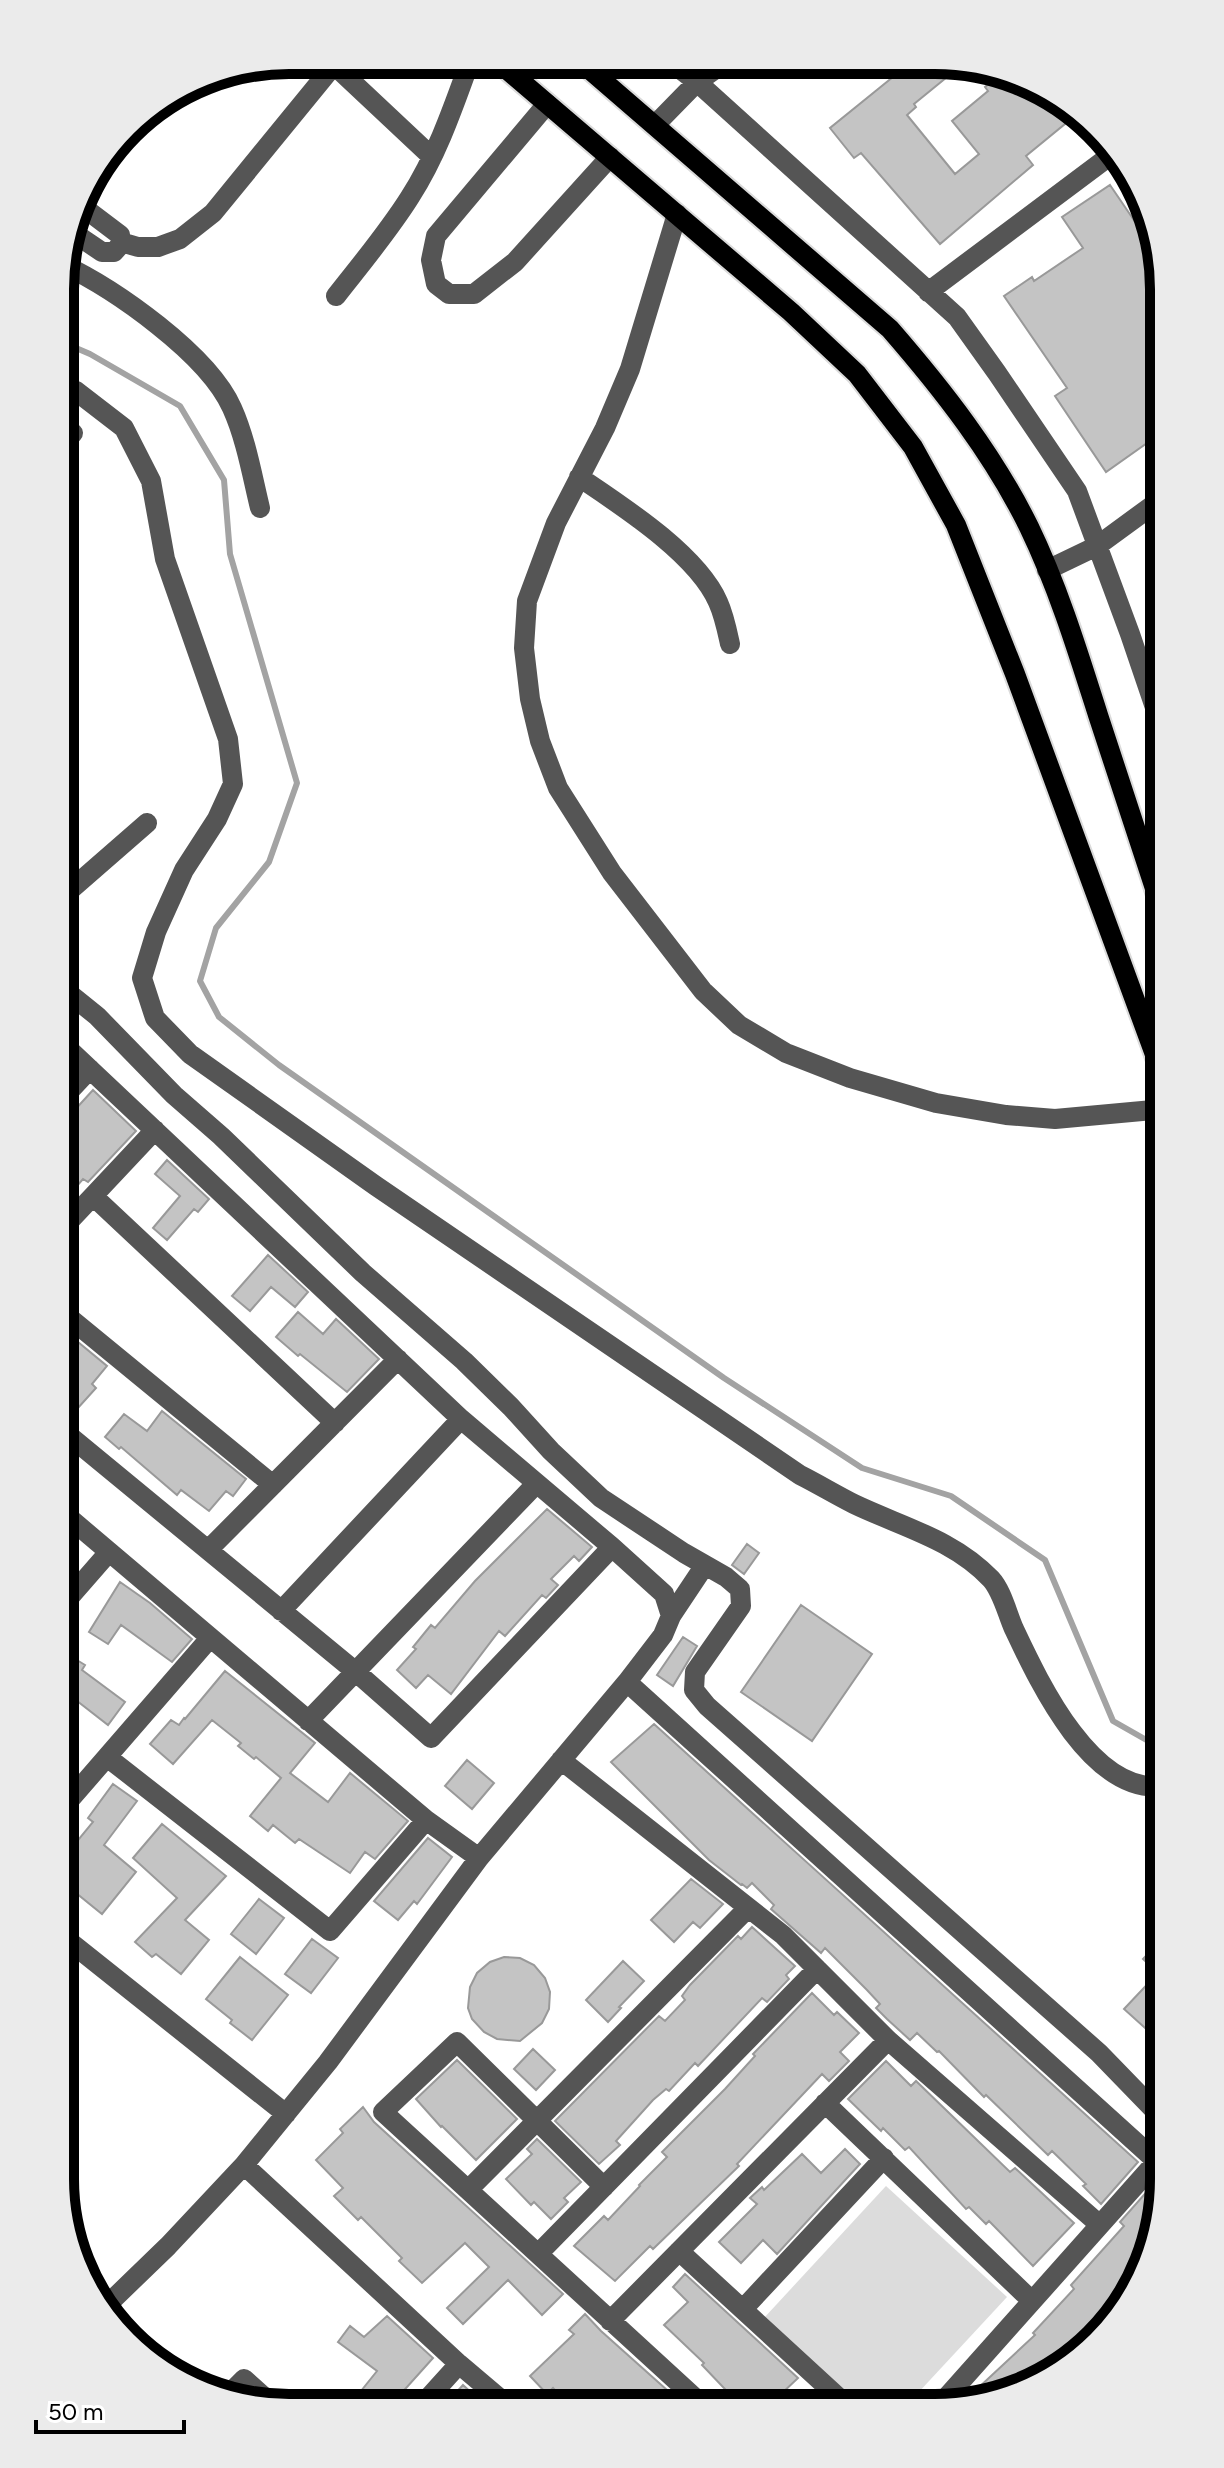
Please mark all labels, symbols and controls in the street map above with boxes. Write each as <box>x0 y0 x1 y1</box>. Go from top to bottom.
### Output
scale bar <box>36 2384 184 2434</box>
text: 50 m <box>48 2397 104 2426</box>

